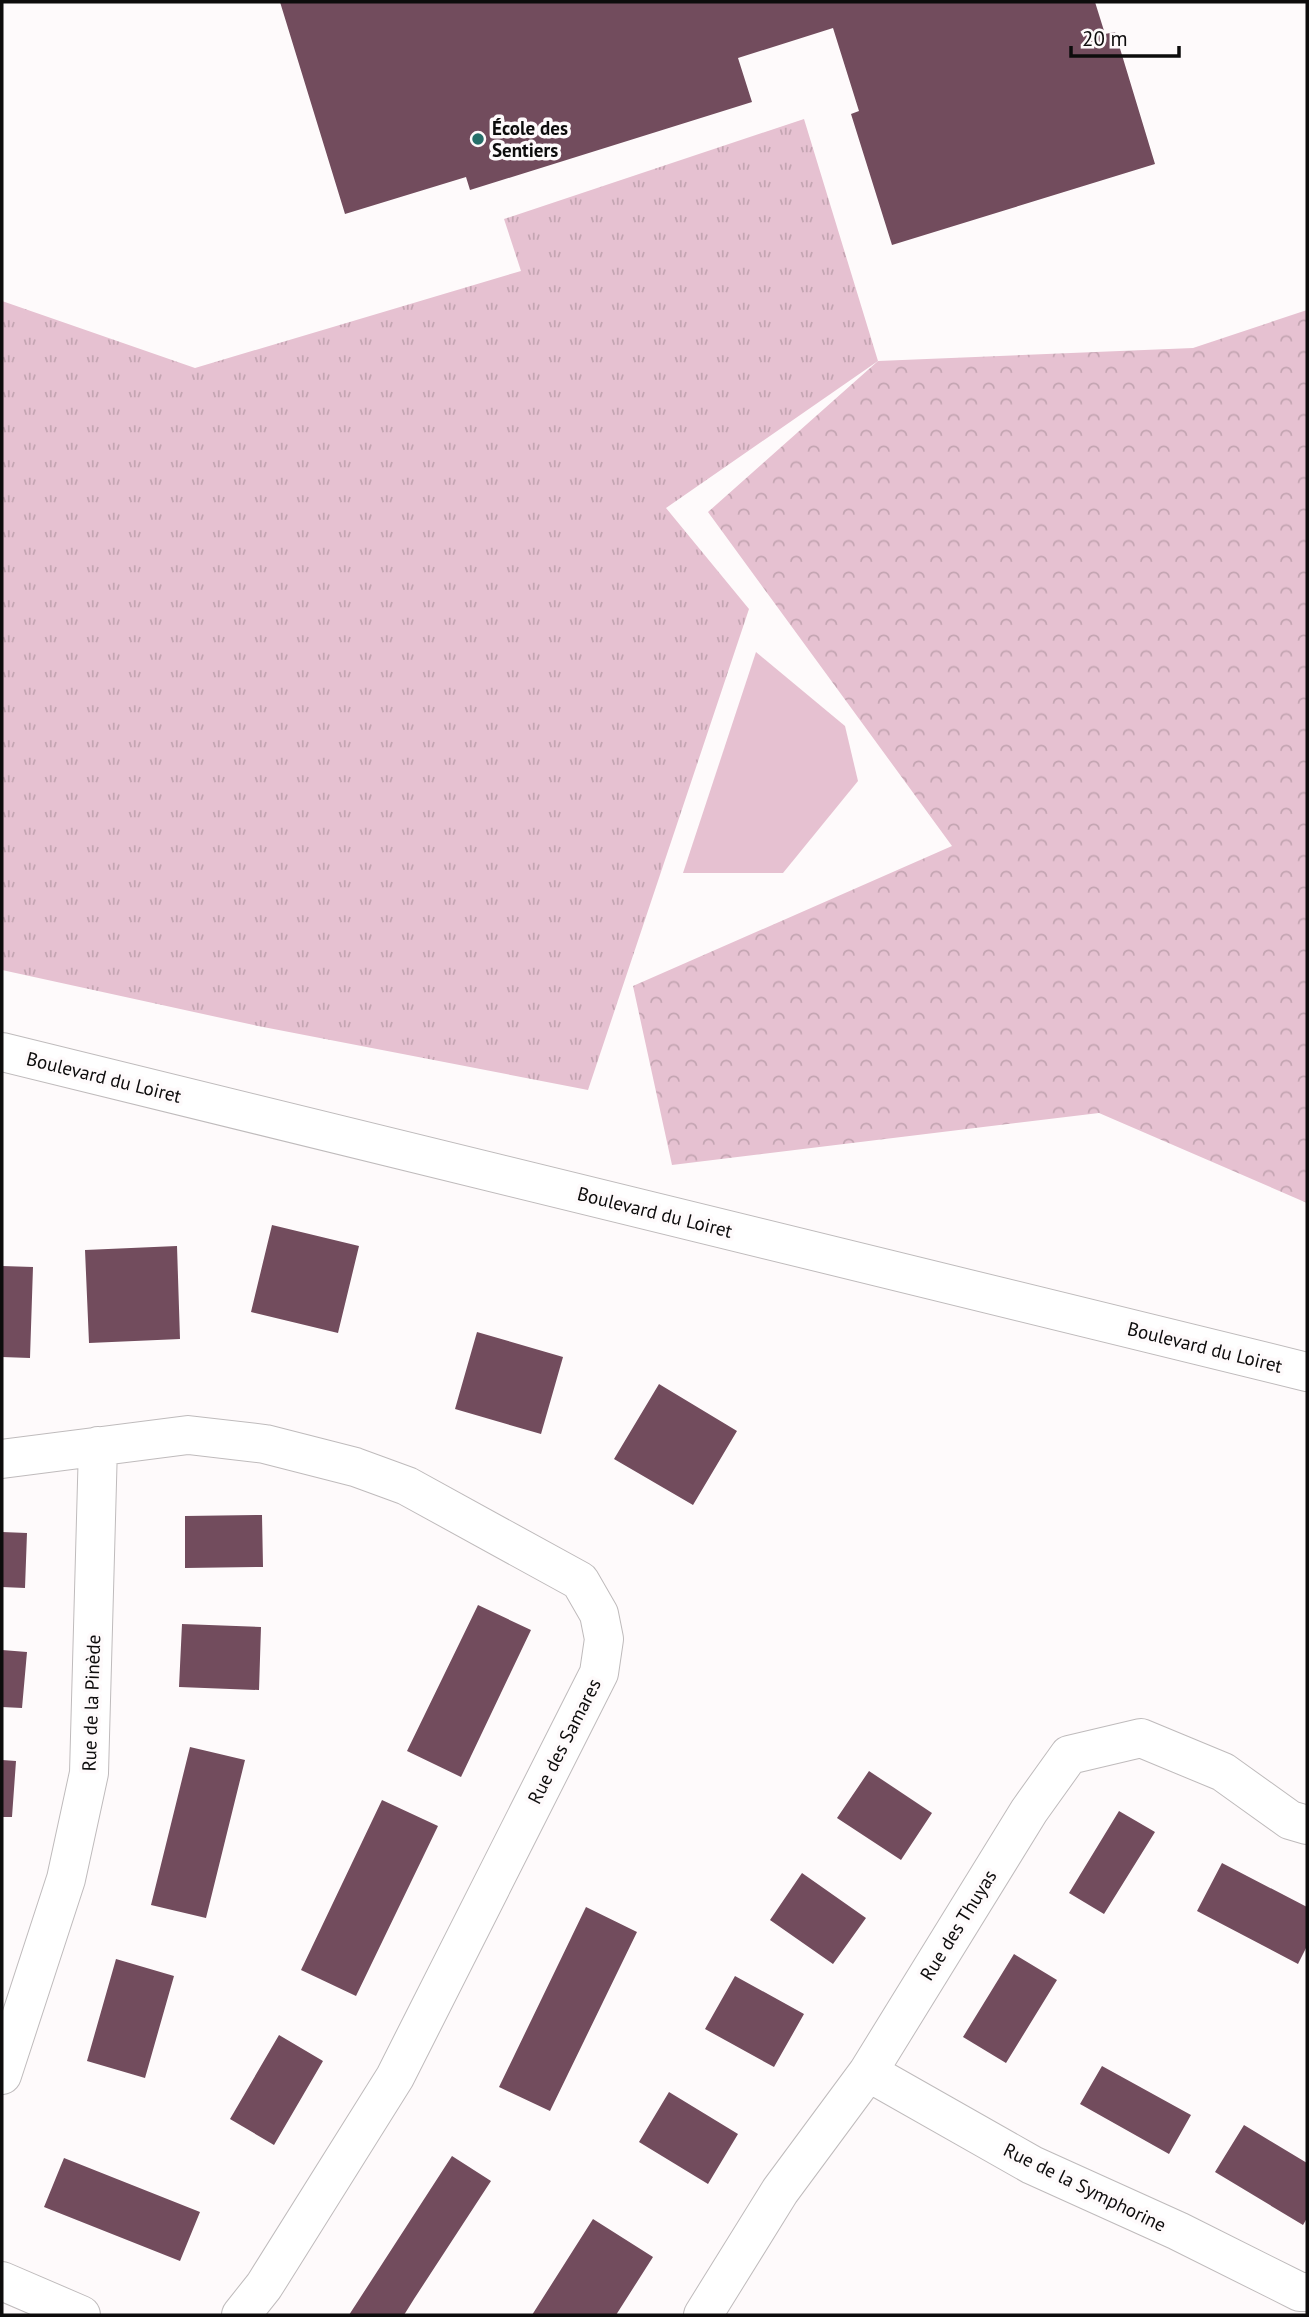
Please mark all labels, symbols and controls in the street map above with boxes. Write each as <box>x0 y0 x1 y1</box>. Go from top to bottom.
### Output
scale bar <box>1071 14 1180 58</box>
text: 20 m <box>1082 25 1128 52</box>
place label: École des Sentiers <box>492 116 568 162</box>
marker: École des Sentiers <box>470 131 486 147</box>
street label: Boulevard du Loiret <box>24 1046 184 1108</box>
street label: Boulevard du Loiret <box>575 1181 735 1243</box>
street label: Boulevard du Loiret <box>1125 1316 1285 1378</box>
street label: Rue de la Pinède <box>77 1634 105 1772</box>
street label: Rue des Samares <box>522 1674 606 1808</box>
street label: Rue des Thuyas <box>914 1865 1002 1985</box>
street label: Rue de la Symphorine <box>1000 2137 1170 2237</box>

